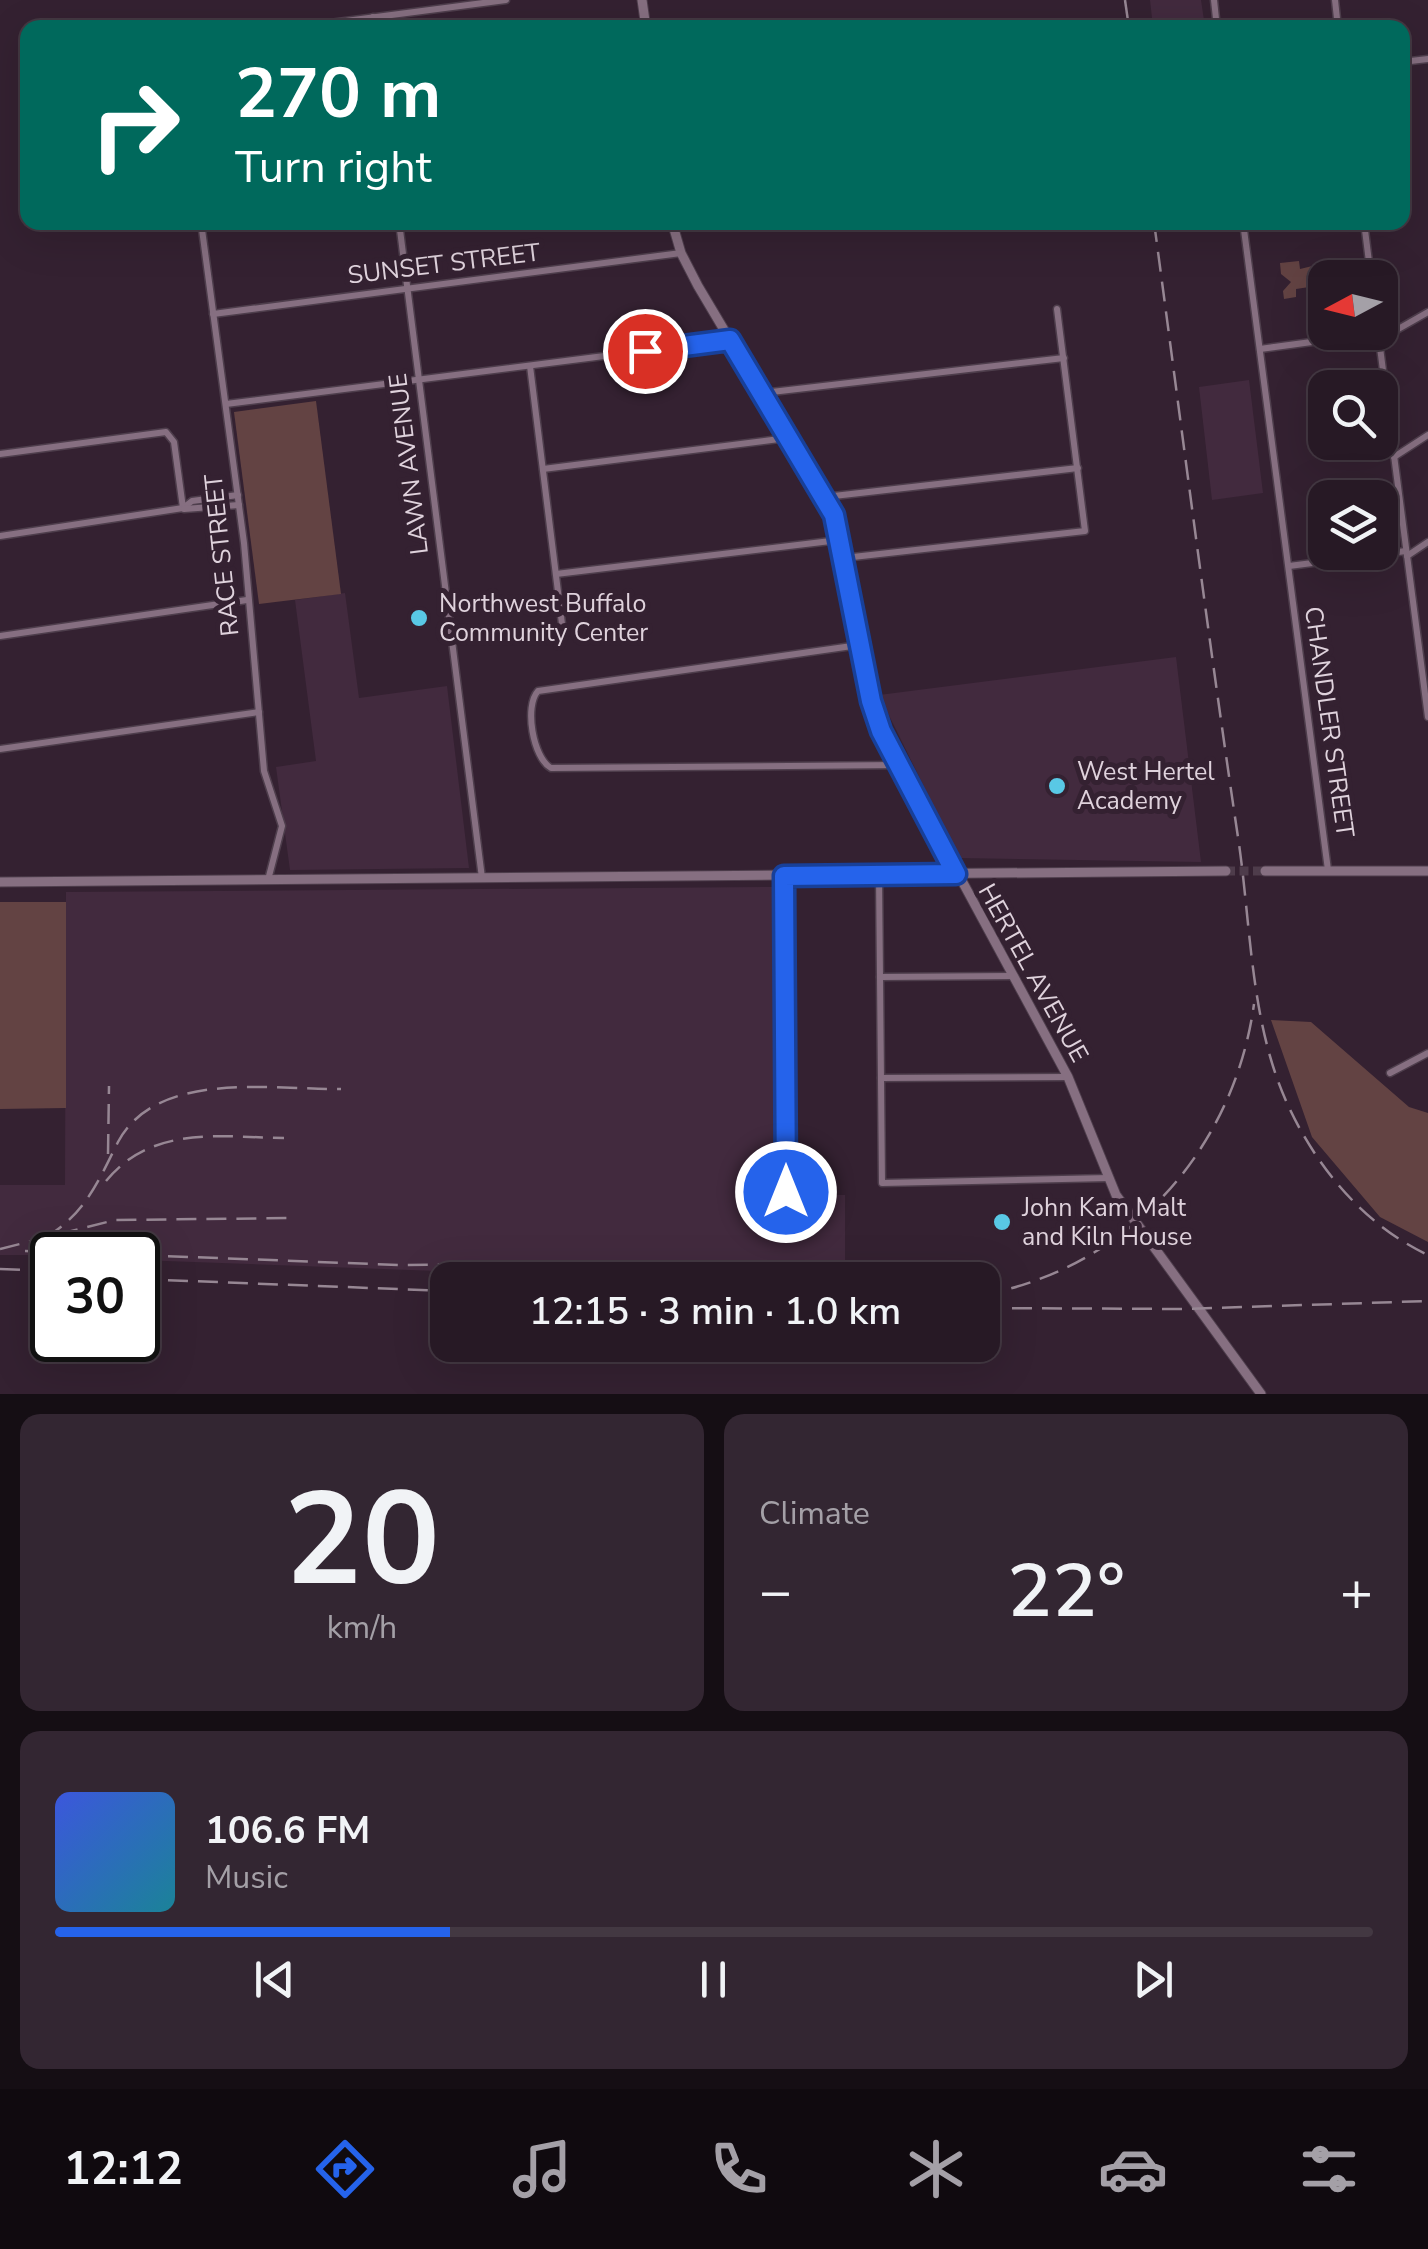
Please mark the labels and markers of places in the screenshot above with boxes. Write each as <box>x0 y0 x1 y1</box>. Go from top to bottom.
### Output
pin <box>603 309 688 394</box>
place label: Northwest Buffalo Community Center <box>439 587 648 650</box>
marker: Northwest Buffalo Community Center <box>408 607 430 629</box>
place label: West Hertel Academy <box>1077 755 1215 818</box>
marker: West Hertel Academy <box>1046 775 1068 797</box>
place label: John Kam Malt and Kiln House <box>1021 1191 1192 1254</box>
marker: John Kam Malt and Kiln House <box>991 1211 1013 1233</box>

